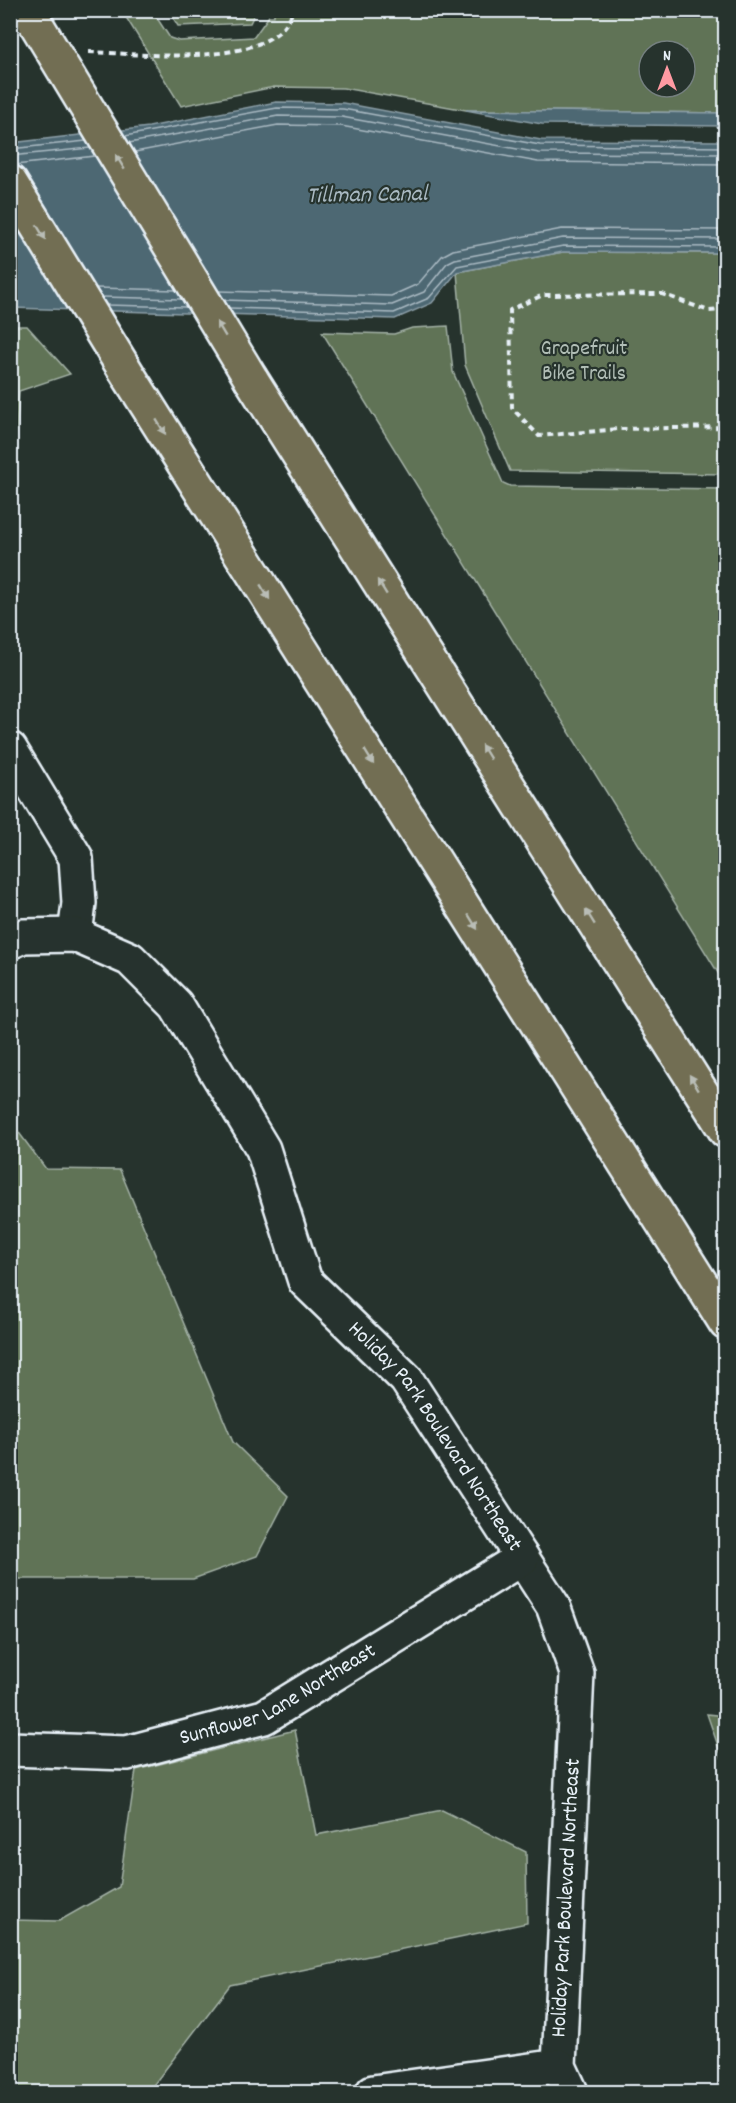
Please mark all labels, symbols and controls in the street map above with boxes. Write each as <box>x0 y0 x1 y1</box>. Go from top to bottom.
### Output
north arrow <box>637 39 697 99</box>
text: N <box>663 45 671 68</box>
one-way arrow <box>114 154 125 170</box>
water label: Tillman Canal <box>306 178 430 214</box>
one-way arrow <box>36 224 47 240</box>
one-way arrow <box>215 321 226 337</box>
park label: Grapefruit Bike Trails <box>541 334 627 390</box>
one-way arrow <box>156 419 167 436</box>
one-way arrow <box>377 579 388 595</box>
one-way arrow <box>260 584 271 601</box>
one-way arrow <box>481 744 492 760</box>
one-way arrow <box>364 749 375 766</box>
one-way arrow <box>585 909 596 925</box>
one-way arrow <box>467 914 479 930</box>
one-way arrow <box>689 1074 700 1090</box>
street label: Holiday Park Boulevard Northeast <box>340 1314 529 1558</box>
street label: Sunflower Lane Northeast <box>176 1636 382 1754</box>
street label: Holiday Park Boulevard Northeast <box>544 1758 590 2038</box>

